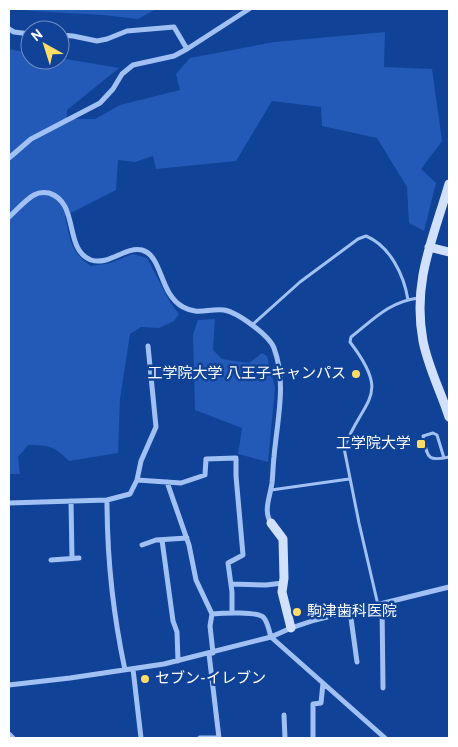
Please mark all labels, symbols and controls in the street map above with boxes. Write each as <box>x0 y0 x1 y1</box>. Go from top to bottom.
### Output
north arrow <box>20 20 70 70</box>
text: N <box>29 26 47 46</box>
place label: 工学院大学 八王子キャンパス <box>147 365 346 384</box>
marker: 工学院大学 八王子キャンパス <box>350 368 362 380</box>
place label: 工学院大学 <box>336 435 411 454</box>
marker: 工学院大学 <box>415 438 427 450</box>
place label: 駒津歯科医院 <box>307 603 397 622</box>
marker: 駒津歯科医院 <box>291 606 303 618</box>
place label: セブン-イレブン <box>155 670 266 689</box>
marker: セブン-イレブン <box>139 673 151 685</box>

